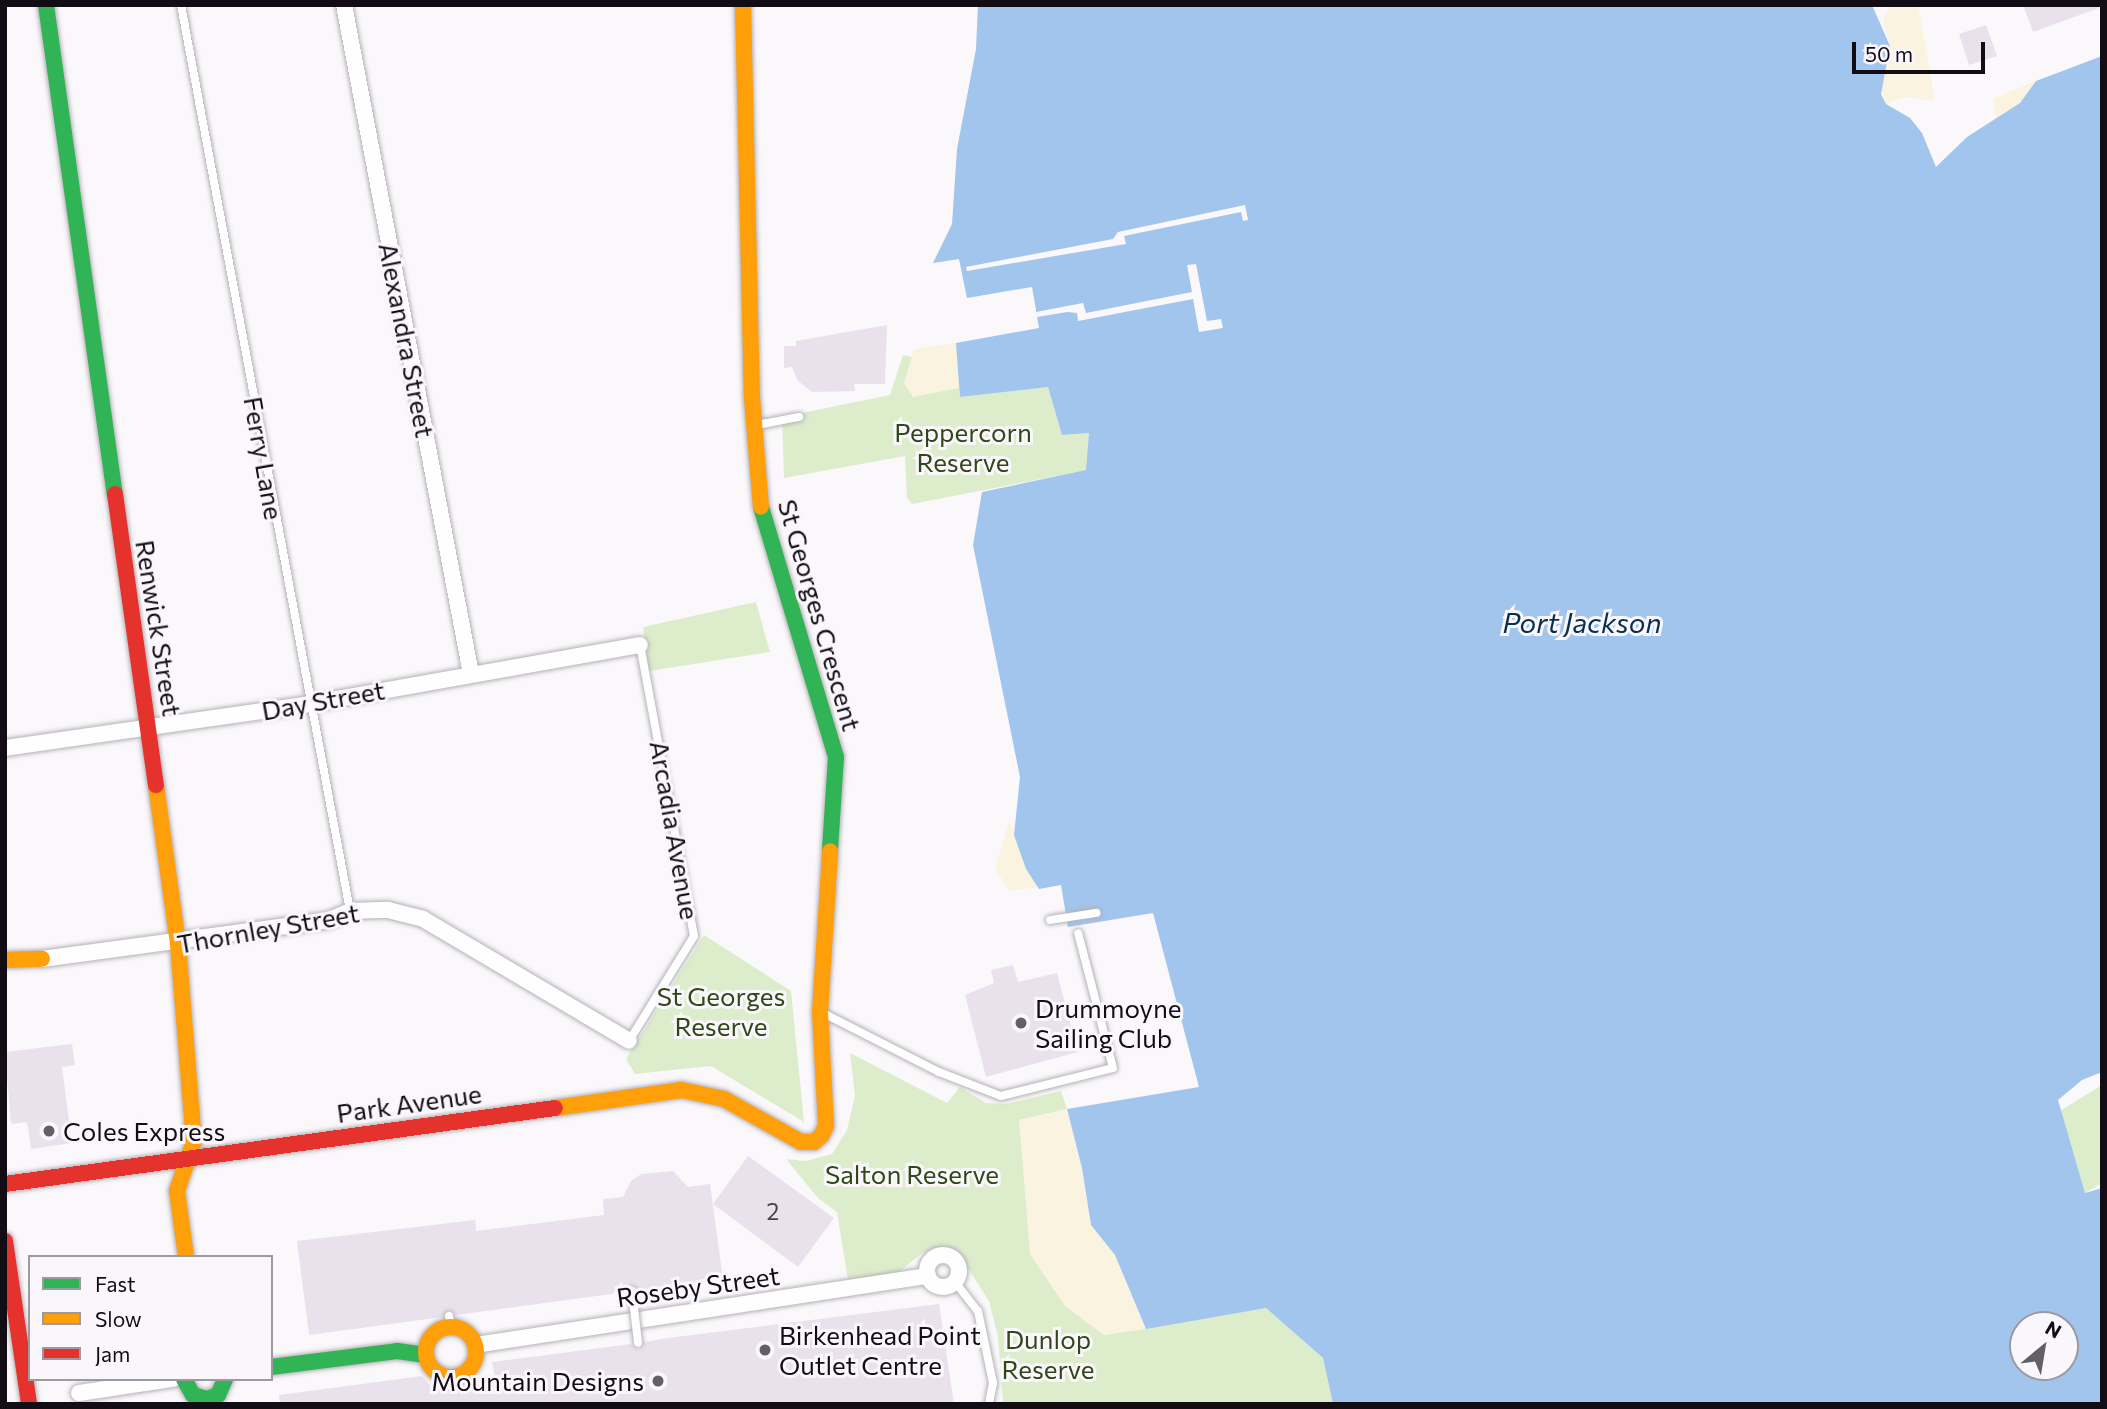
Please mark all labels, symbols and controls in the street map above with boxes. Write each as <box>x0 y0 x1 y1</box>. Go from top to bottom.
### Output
scale bar <box>1855 28 1988 72</box>
text: 50 m <box>1865 41 1913 66</box>
street label: Alexandra Street <box>373 240 441 440</box>
street label: Ferry Lane <box>238 394 290 522</box>
park label: Peppercorn Reserve <box>894 416 1032 478</box>
street label: St Georges Crescent <box>772 496 868 734</box>
street label: Renwick Street <box>130 538 188 718</box>
water label: Port Jackson <box>1502 605 1662 639</box>
street label: Day Street <box>259 674 387 726</box>
street label: Arcadia Avenue <box>644 738 706 922</box>
street label: Thornley Street <box>175 897 361 959</box>
park label: St Georges Reserve <box>657 980 785 1042</box>
place label: Drummoyne Sailing Club <box>1035 992 1182 1054</box>
marker: Drummoyne Sailing Club <box>1013 1015 1029 1031</box>
street label: Park Avenue <box>335 1077 483 1129</box>
place label: Coles Express <box>63 1115 225 1147</box>
marker: Coles Express <box>41 1123 57 1139</box>
park label: Salton Reserve <box>825 1158 999 1190</box>
house number: 2 <box>767 1197 779 1225</box>
legend <box>28 1255 273 1381</box>
street label: Roseby Street <box>614 1259 782 1313</box>
text: Fast <box>95 1271 136 1296</box>
text: Slow <box>95 1306 142 1331</box>
north arrow <box>2009 1311 2079 1381</box>
text: N <box>2042 1316 2066 1343</box>
place label: Birkenhead Point Outlet Centre <box>779 1319 981 1380</box>
park label: Dunlop Reserve <box>1002 1323 1094 1384</box>
text: Jam <box>95 1341 130 1366</box>
marker: Birkenhead Point Outlet Centre <box>757 1342 773 1358</box>
place label: Mountain Designs <box>431 1365 644 1397</box>
marker: Mountain Designs <box>650 1373 666 1389</box>

